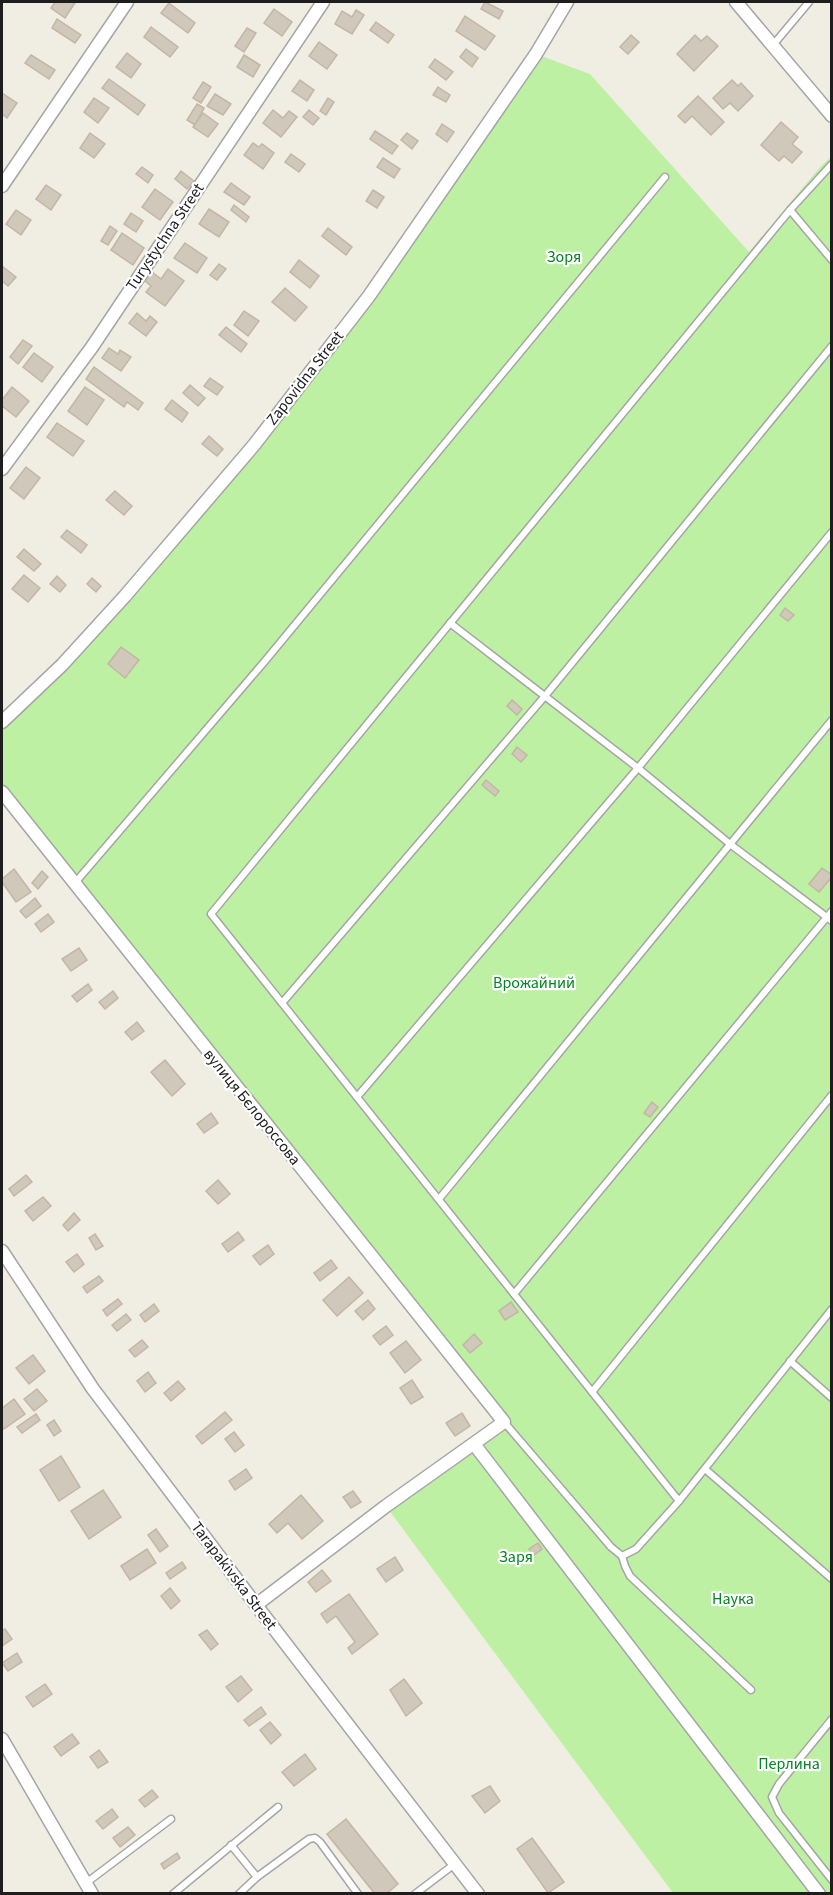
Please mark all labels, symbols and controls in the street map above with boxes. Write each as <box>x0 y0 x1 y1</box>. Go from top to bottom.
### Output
street label: Turystychna Street <box>121 178 209 295</box>
park label: Зоря <box>547 246 581 268</box>
street label: Zapovidna Street <box>261 326 349 430</box>
park label: Врожайний <box>493 972 575 994</box>
street label: вулиця Бєлороссова <box>198 1044 306 1170</box>
street label: Tarapakivska Street <box>186 1517 282 1635</box>
park label: Заря <box>499 1546 533 1568</box>
park label: Наука <box>712 1588 754 1610</box>
park label: Перлина <box>758 1753 820 1775</box>

